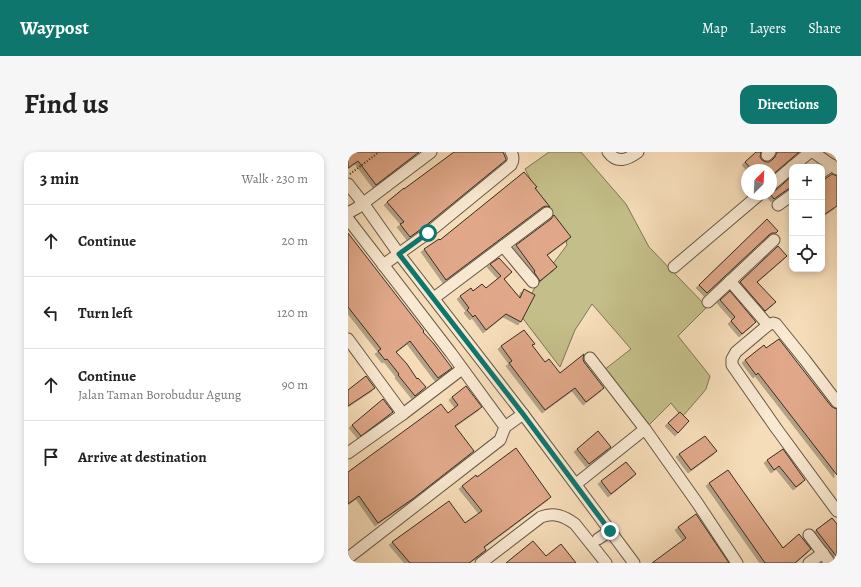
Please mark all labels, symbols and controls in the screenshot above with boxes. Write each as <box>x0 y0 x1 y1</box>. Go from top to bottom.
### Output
text: Waypost <box>20 15 89 41</box>
text: Map <box>702 19 728 38</box>
text: Layers <box>750 19 786 38</box>
text: Share <box>808 19 841 38</box>
text: Find us <box>24 85 109 123</box>
button: Directions <box>740 85 837 124</box>
north arrow <box>741 164 777 200</box>
map controls <box>789 164 825 272</box>
button: + <box>789 164 825 200</box>
text: 3 min <box>40 167 79 190</box>
text: Walk · 230 m <box>242 170 308 187</box>
button: − <box>789 200 825 236</box>
route start <box>419 224 437 242</box>
icon: ahead <box>40 230 62 252</box>
text: Continue <box>78 231 136 251</box>
text: 20 m <box>282 232 308 249</box>
button: locate <box>789 236 825 272</box>
icon: left <box>40 302 62 324</box>
text: Turn left <box>78 303 133 323</box>
text: 120 m <box>277 304 308 321</box>
text: Continue <box>78 366 136 386</box>
icon: ahead <box>40 374 62 396</box>
text: 90 m <box>282 376 308 393</box>
text: Jalan Taman Borobudur Agung <box>78 386 241 403</box>
icon: arrive <box>40 446 62 468</box>
text: Arrive at destination <box>78 447 207 467</box>
route end <box>601 522 619 540</box>

